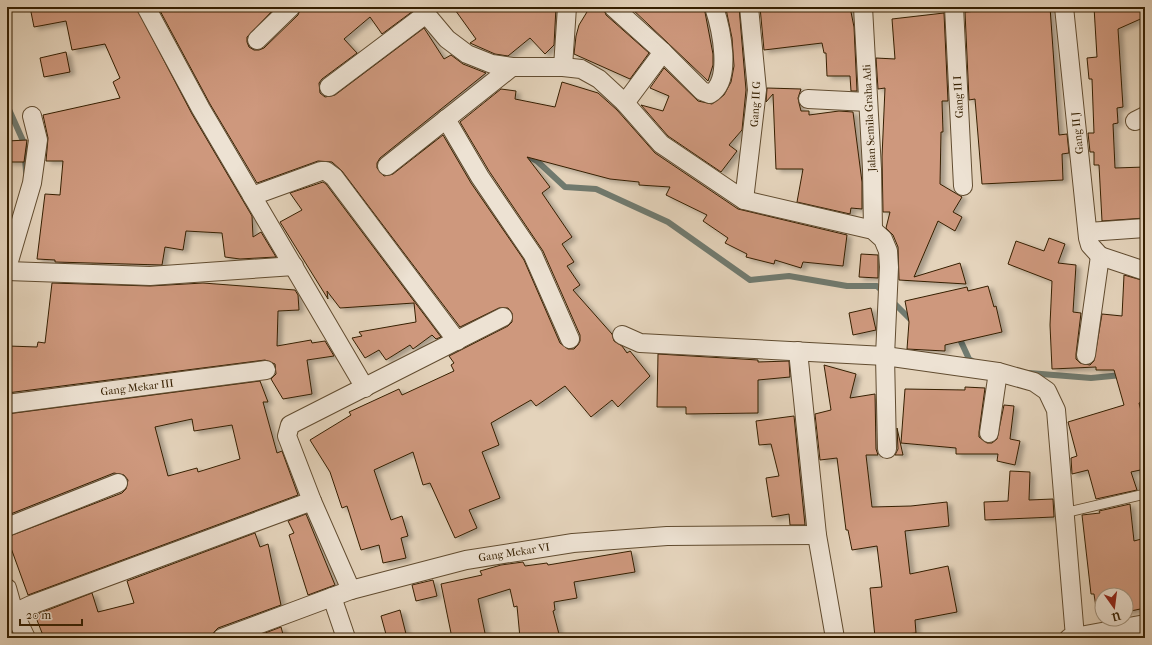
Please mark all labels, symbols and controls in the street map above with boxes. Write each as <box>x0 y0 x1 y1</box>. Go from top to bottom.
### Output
street label: Jalan Semila Graha Adi <box>860 63 879 173</box>
street label: Gang II I <box>951 75 966 119</box>
street label: Gang II G <box>748 80 763 127</box>
street label: Gang II J <box>1069 111 1086 155</box>
street label: Gang Mekar III <box>100 376 175 398</box>
street label: Gang Mekar VI <box>477 540 551 565</box>
north arrow <box>1094 587 1134 627</box>
scale bar <box>20 601 82 627</box>
text: 20 m <box>26 608 51 622</box>
text: U <box>1110 609 1123 624</box>

